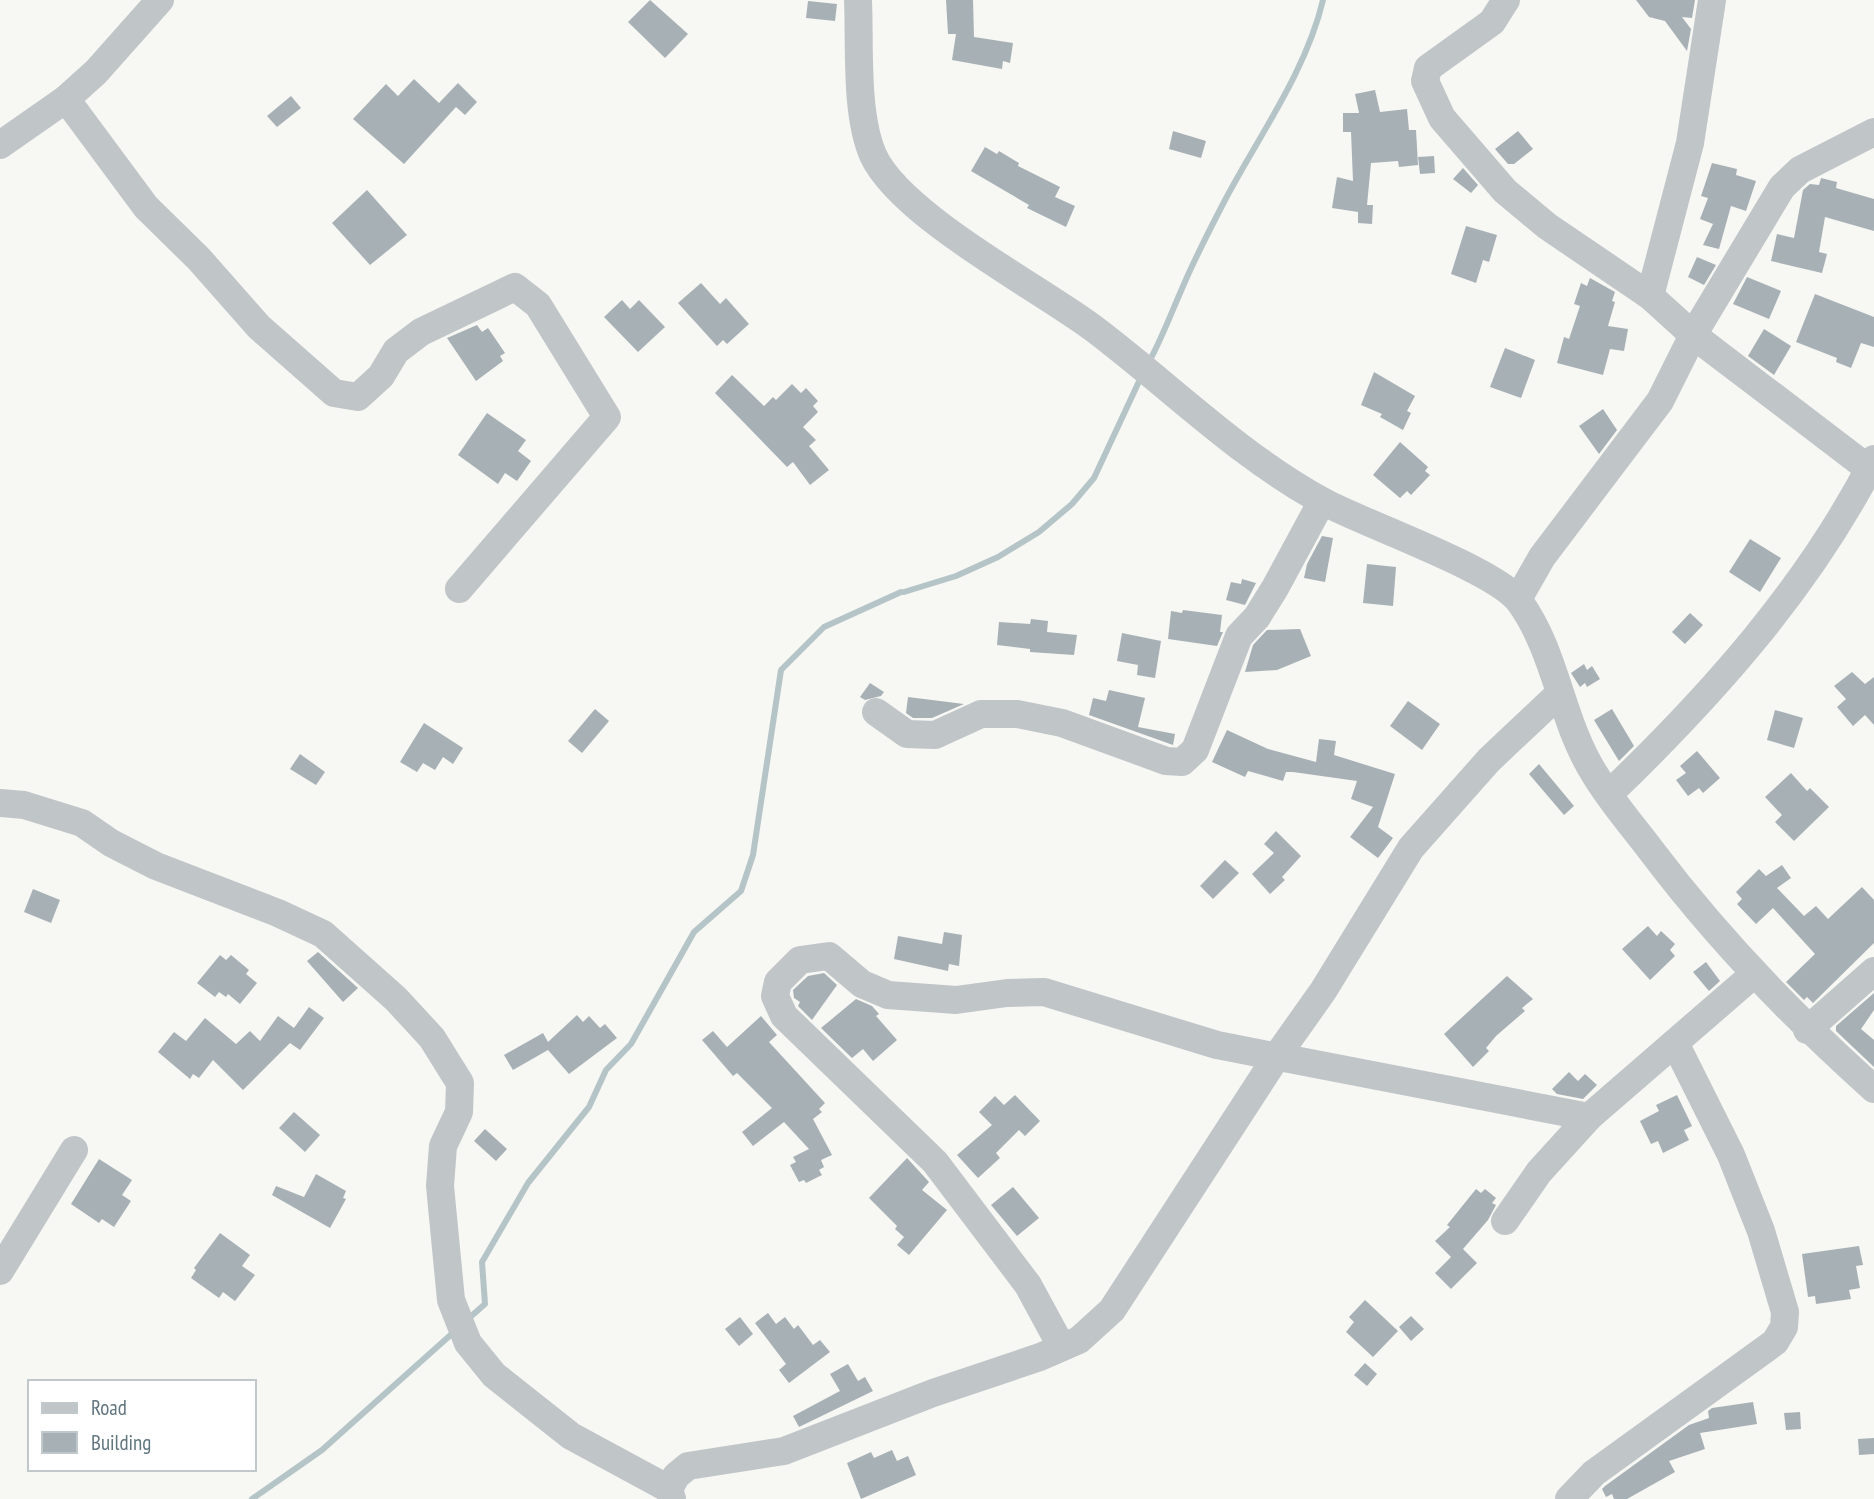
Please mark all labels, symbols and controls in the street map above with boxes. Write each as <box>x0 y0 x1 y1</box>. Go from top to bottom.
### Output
legend <box>28 1380 256 1471</box>
text: Road <box>91 1394 127 1421</box>
text: Building <box>91 1429 151 1456</box>

